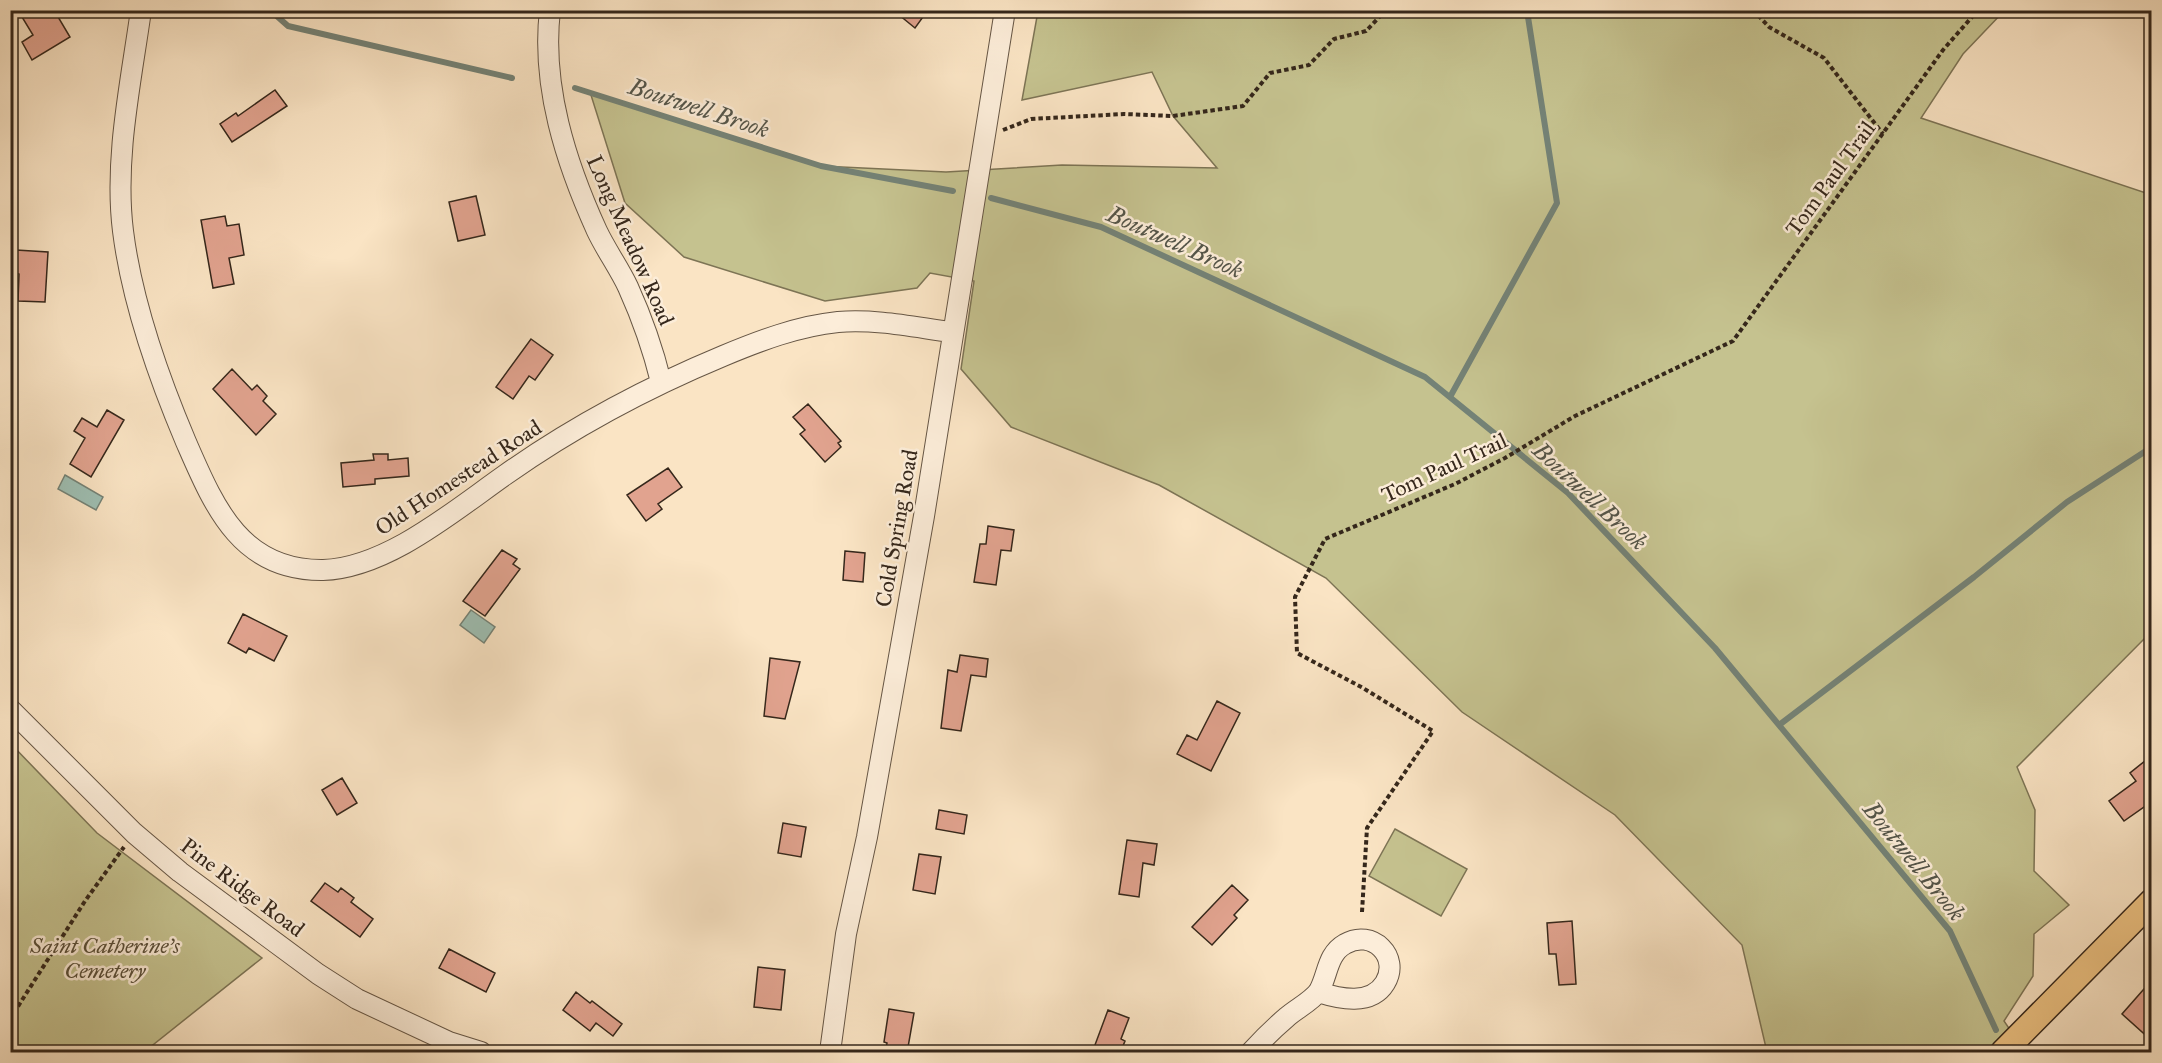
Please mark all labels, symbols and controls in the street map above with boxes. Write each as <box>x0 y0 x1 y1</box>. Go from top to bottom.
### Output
water label: Boutwell Brook <box>624 71 773 145</box>
street label: Tom Paul Trail <box>1780 115 1881 241</box>
street label: Long Meadow Road <box>581 151 680 330</box>
water label: Boutwell Brook <box>1101 198 1248 285</box>
street label: Old Homestead Road <box>370 414 547 541</box>
street label: Tom Paul Trail <box>1377 427 1511 508</box>
water label: Boutwell Brook <box>1526 435 1654 557</box>
street label: Cold Spring Road <box>869 447 924 609</box>
water label: Boutwell Brook <box>1856 794 1972 927</box>
street label: Pine Ridge Road <box>175 832 310 943</box>
park label: Saint Catherine's Cemetery <box>29 932 180 984</box>

